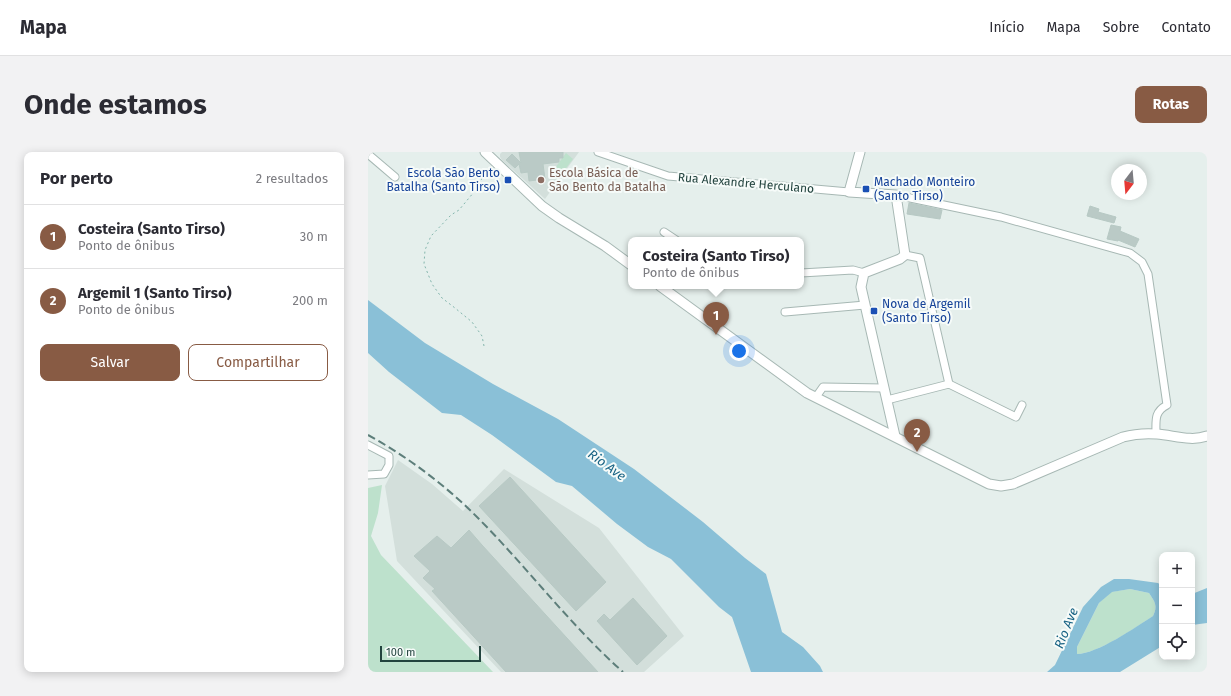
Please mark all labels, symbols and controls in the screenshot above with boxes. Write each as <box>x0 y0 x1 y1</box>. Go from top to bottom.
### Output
text: Mapa <box>20 16 67 39</box>
text: Início <box>989 19 1024 36</box>
text: Mapa <box>1046 19 1081 36</box>
text: Sobre <box>1103 19 1139 36</box>
text: Contato <box>1161 19 1211 36</box>
button: Rotas <box>1135 86 1207 123</box>
text: Onde estamos <box>24 88 207 121</box>
north arrow <box>1111 164 1147 200</box>
place label: Escola São Bento Batalha (Santo Tirso) <box>386 166 500 194</box>
place label: Escola Básica de São Bento da Batalha <box>549 166 666 194</box>
text: Por perto <box>40 168 113 189</box>
street label: Rua Alexandre Herculano <box>677 170 815 196</box>
text: 2 resultados <box>256 171 328 186</box>
marker: Escola São Bento Batalha (Santo Tirso) <box>503 175 513 185</box>
marker: Escola Básica de São Bento da Batalha <box>536 175 546 185</box>
place label: Machado Monteiro (Santo Tirso) <box>874 175 975 203</box>
marker: Machado Monteiro (Santo Tirso) <box>861 184 871 194</box>
text: Costeira (Santo Tirso) <box>78 220 225 238</box>
text: 1 <box>50 229 56 244</box>
text: 30 m <box>300 229 328 244</box>
popup <box>628 237 804 289</box>
text: Ponto de ônibus <box>78 238 174 253</box>
text: Costeira (Santo Tirso) <box>643 247 789 265</box>
text: Ponto de ônibus <box>643 265 739 280</box>
text: Argemil 1 (Santo Tirso) <box>78 284 232 302</box>
text: 2 <box>50 293 56 308</box>
text: 200 m <box>292 293 328 308</box>
place label: Nova de Argemil (Santo Tirso) <box>882 297 971 325</box>
text: Ponto de ônibus <box>78 302 174 317</box>
pin: 1 <box>703 302 729 335</box>
marker: Nova de Argemil (Santo Tirso) <box>869 306 879 316</box>
your location <box>729 341 749 361</box>
button: Salvar <box>40 344 180 381</box>
button: Compartilhar <box>188 344 328 381</box>
pin: 2 <box>904 419 930 452</box>
water label: Rio Ave <box>585 446 629 484</box>
map controls <box>1159 552 1195 660</box>
button: + <box>1159 552 1195 588</box>
button: − <box>1159 588 1195 624</box>
water label: Rio Ave <box>1051 605 1081 651</box>
button: locate <box>1159 624 1195 660</box>
scale bar <box>380 644 481 663</box>
text: 100 m <box>386 646 415 659</box>

